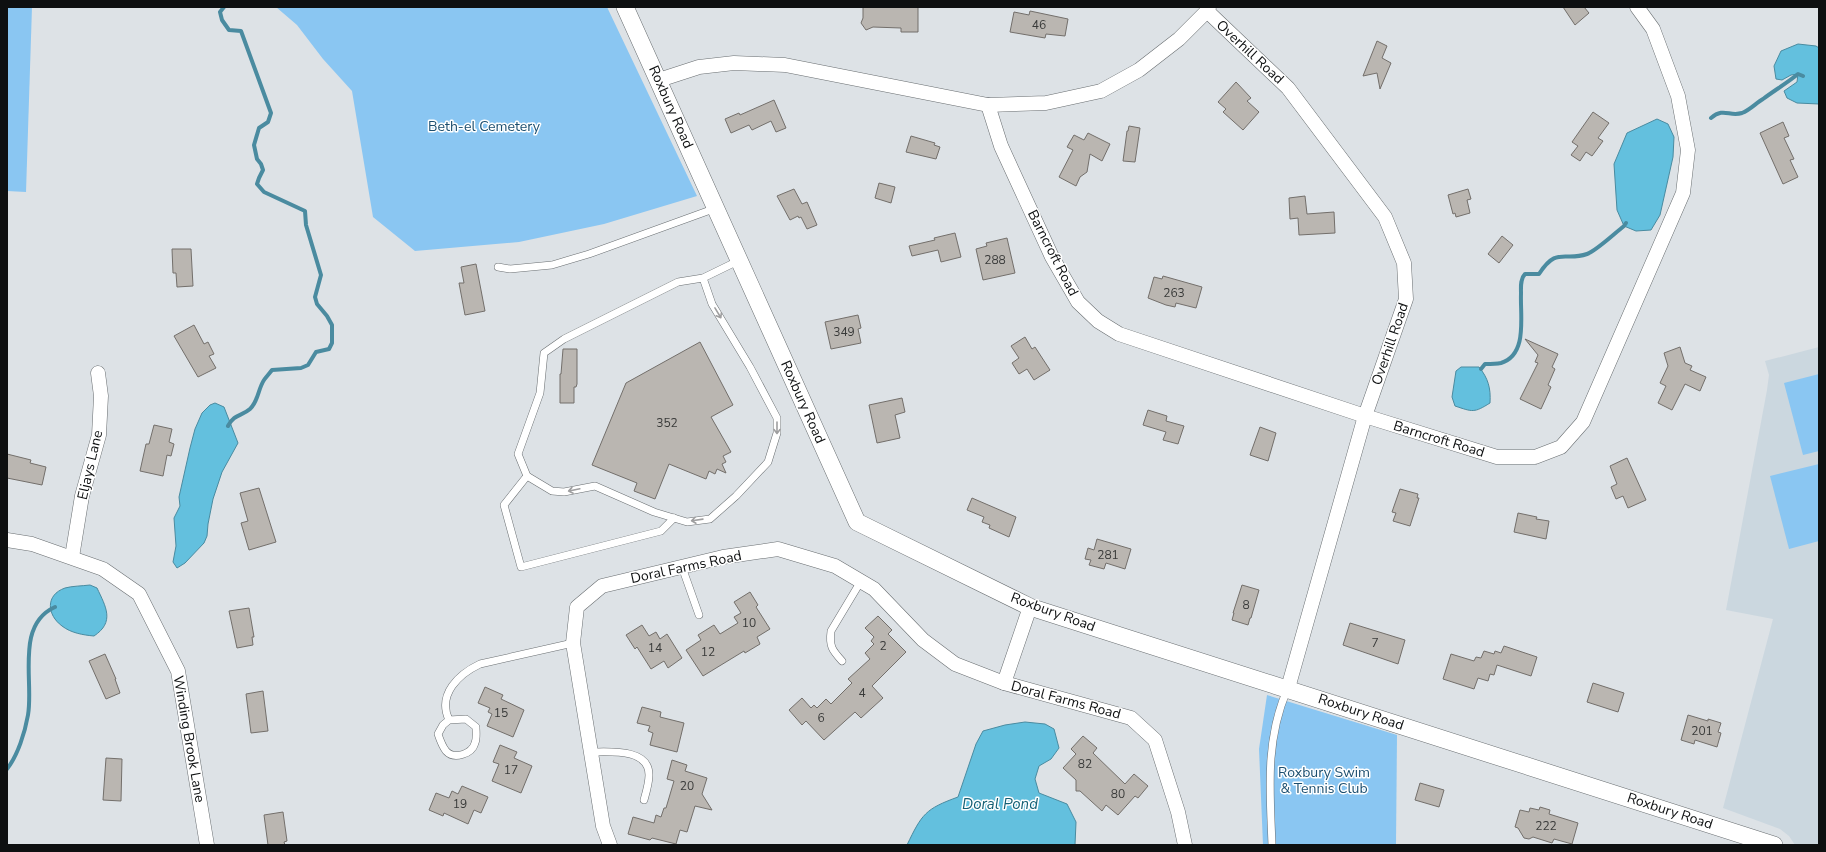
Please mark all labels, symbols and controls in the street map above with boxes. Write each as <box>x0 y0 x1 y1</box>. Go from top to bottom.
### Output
street label: Overhill Road <box>1212 16 1288 88</box>
house number: 46 <box>1032 17 1046 33</box>
street label: Roxbury Road <box>644 62 698 152</box>
park label: Beth-el Cemetery <box>428 117 541 136</box>
street label: Barncroft Road <box>1023 207 1083 299</box>
house number: 288 <box>984 252 1006 268</box>
house number: 263 <box>1163 285 1185 301</box>
street label: Overhill Road <box>1367 300 1413 388</box>
one-way arrow <box>714 307 722 319</box>
house number: 349 <box>833 324 855 340</box>
street label: Roxbury Road <box>776 357 830 447</box>
house number: 352 <box>656 415 678 431</box>
street label: Barncroft Road <box>1391 416 1487 462</box>
one-way arrow <box>773 421 781 434</box>
street label: Eljays Lane <box>73 428 107 502</box>
one-way arrow <box>568 486 581 494</box>
one-way arrow <box>691 517 704 524</box>
street label: Doral Farms Road <box>629 546 743 588</box>
house number: 281 <box>1097 547 1119 563</box>
street label: Roxbury Road <box>1008 588 1098 636</box>
house number: 8 <box>1242 597 1250 613</box>
house number: 10 <box>742 615 756 631</box>
house number: 7 <box>1371 635 1379 651</box>
house number: 2 <box>879 638 887 654</box>
house number: 14 <box>648 640 662 656</box>
house number: 12 <box>701 644 715 660</box>
street label: Winding Brook Lane <box>168 674 210 804</box>
street label: Doral Farms Road <box>1009 676 1123 724</box>
house number: 4 <box>858 685 866 701</box>
street label: Roxbury Road <box>1316 689 1406 735</box>
house number: 15 <box>494 705 508 721</box>
house number: 6 <box>817 710 825 726</box>
house number: 201 <box>1691 723 1713 739</box>
house number: 82 <box>1078 756 1092 772</box>
house number: 17 <box>504 762 518 778</box>
park label: Roxbury Swim & Tennis Club <box>1278 763 1370 798</box>
house number: 20 <box>680 778 694 794</box>
house number: 80 <box>1111 786 1125 802</box>
street label: Roxbury Road <box>1625 788 1715 834</box>
water label: Doral Pond <box>962 794 1038 814</box>
house number: 19 <box>453 796 467 812</box>
house number: 222 <box>1535 818 1557 834</box>

